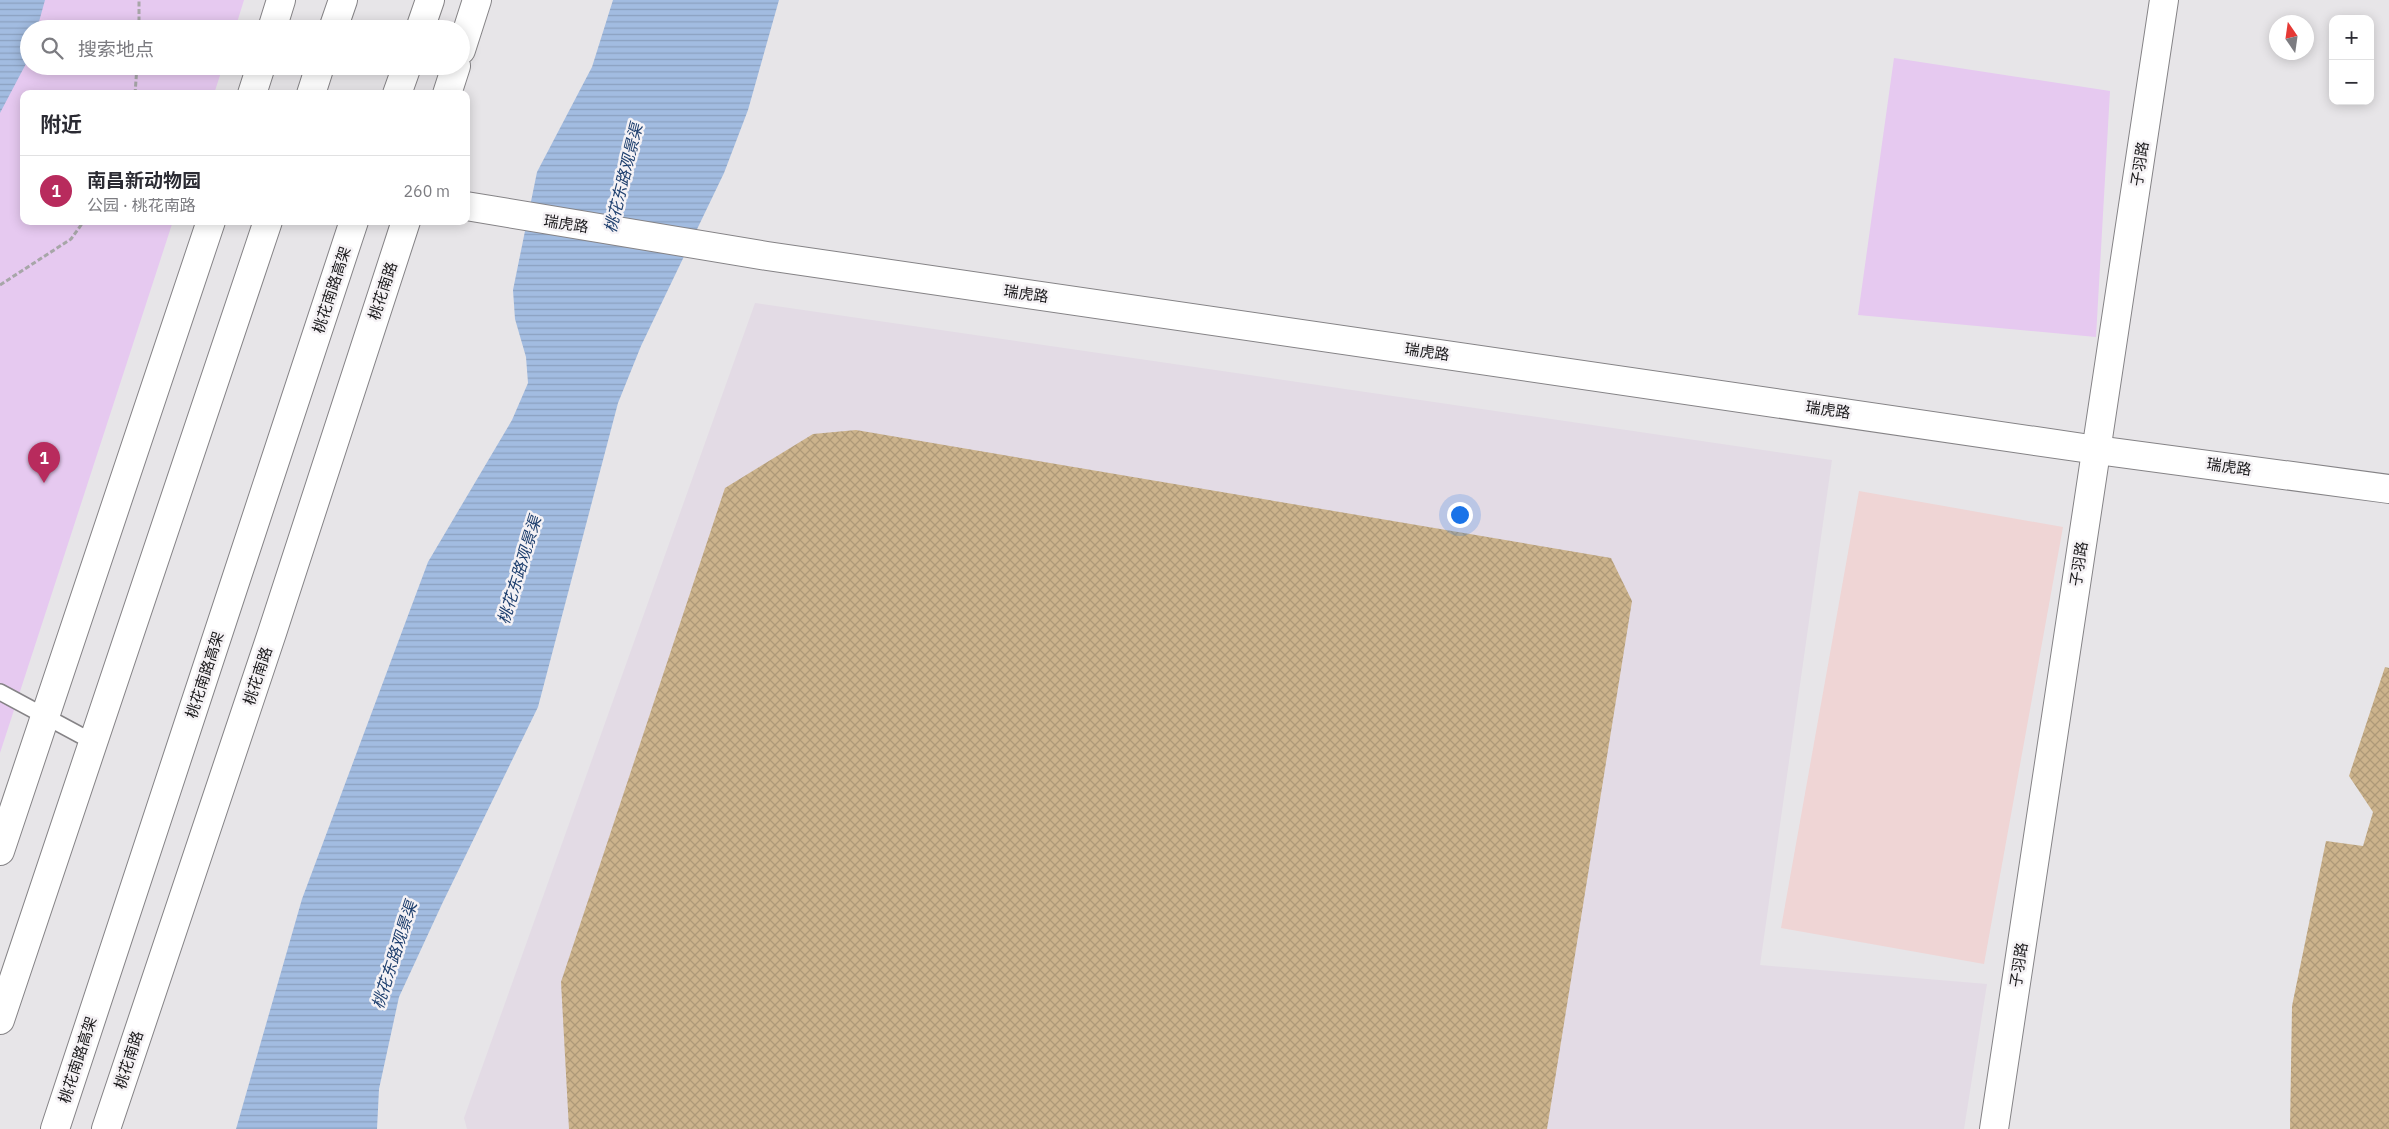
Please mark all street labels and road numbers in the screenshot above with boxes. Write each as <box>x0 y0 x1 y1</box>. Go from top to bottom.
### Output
street label: 子羽路 <box>2127 140 2152 188</box>
street label: 瑞虎路 <box>542 211 590 236</box>
street label: 桃花南路高架 <box>309 244 354 336</box>
street label: 桃花南路 <box>364 259 401 322</box>
street label: 瑞虎路 <box>1002 281 1050 306</box>
street label: 瑞虎路 <box>1403 339 1451 364</box>
street label: 瑞虎路 <box>1804 397 1852 422</box>
street label: 瑞虎路 <box>2205 454 2253 479</box>
street label: 子羽路 <box>2066 540 2091 588</box>
street label: 桃花南路高架 <box>182 629 227 721</box>
street label: 桃花南路 <box>239 644 276 707</box>
street label: 子羽路 <box>2006 941 2031 989</box>
street label: 桃花南路高架 <box>55 1014 100 1106</box>
street label: 桃花南路 <box>110 1028 147 1091</box>

